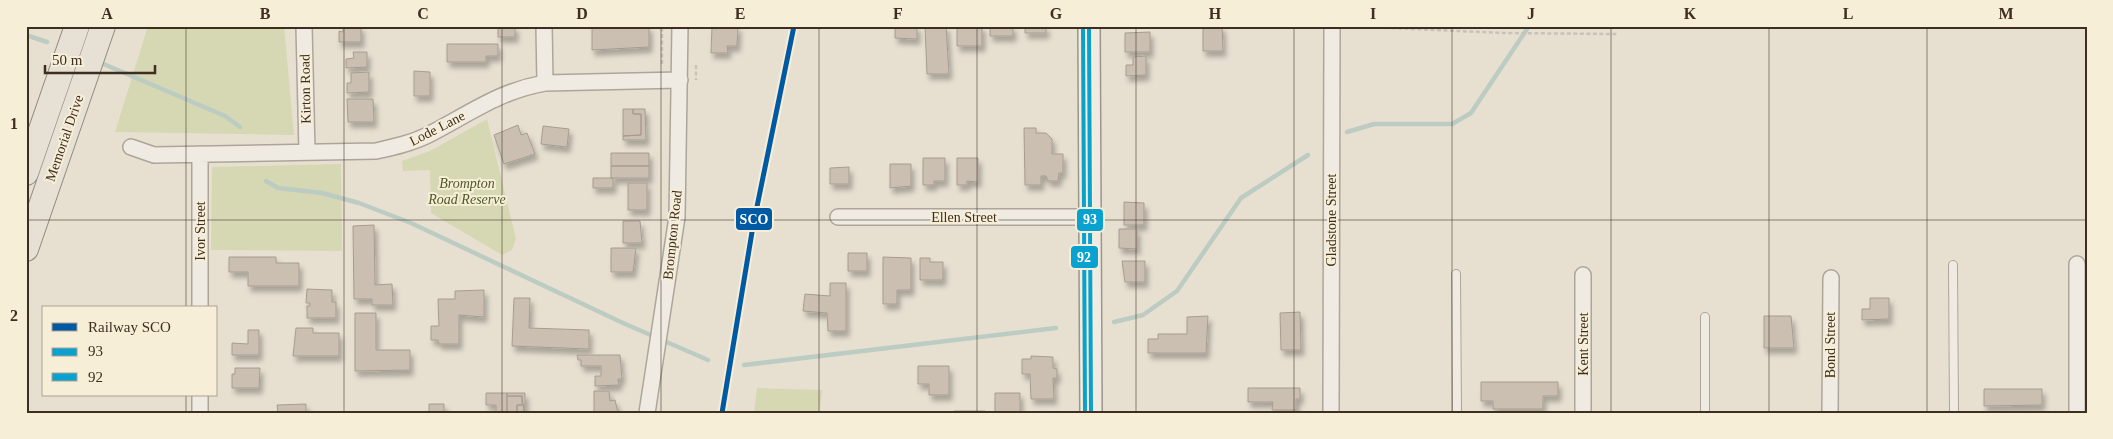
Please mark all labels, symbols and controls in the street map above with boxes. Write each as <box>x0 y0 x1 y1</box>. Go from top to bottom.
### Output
text: A <box>101 5 113 22</box>
text: B <box>260 5 271 22</box>
text: C <box>417 5 429 22</box>
text: D <box>576 5 588 22</box>
text: E <box>735 5 745 22</box>
text: F <box>893 5 903 22</box>
text: G <box>1050 5 1063 22</box>
text: H <box>1209 5 1222 22</box>
text: I <box>1370 5 1376 22</box>
text: J <box>1527 5 1535 22</box>
text: K <box>1684 5 1697 22</box>
text: L <box>1843 5 1853 22</box>
text: M <box>1998 5 2014 22</box>
scale bar <box>45 42 155 74</box>
text: 50 m <box>52 52 83 68</box>
street label: Kirton Road <box>297 54 314 124</box>
street label: Memorial Drive <box>43 93 86 183</box>
street label: Lode Lane <box>407 108 467 149</box>
text: 1 <box>10 115 18 132</box>
street label: Gladstone Street <box>1324 173 1339 266</box>
park label: Brompton Road Reserve <box>427 176 506 207</box>
street label: Brompton Road <box>660 190 685 281</box>
street label: Ivor Street <box>193 201 208 261</box>
line badge: SCO <box>735 207 773 231</box>
line badge: 93 <box>1076 208 1104 232</box>
street label: Ellen Street <box>931 210 997 225</box>
text: SCO <box>740 212 768 227</box>
text: 93 <box>1083 212 1097 227</box>
line badge: 92 <box>1070 245 1099 269</box>
text: 92 <box>1077 250 1091 265</box>
legend <box>42 306 218 396</box>
text: 2 <box>10 307 18 324</box>
street label: Kent Street <box>1576 312 1591 376</box>
street label: Bond Street <box>1823 312 1838 378</box>
text: Railway SCO <box>88 319 171 335</box>
text: 93 <box>88 343 103 359</box>
text: 92 <box>88 369 103 385</box>

